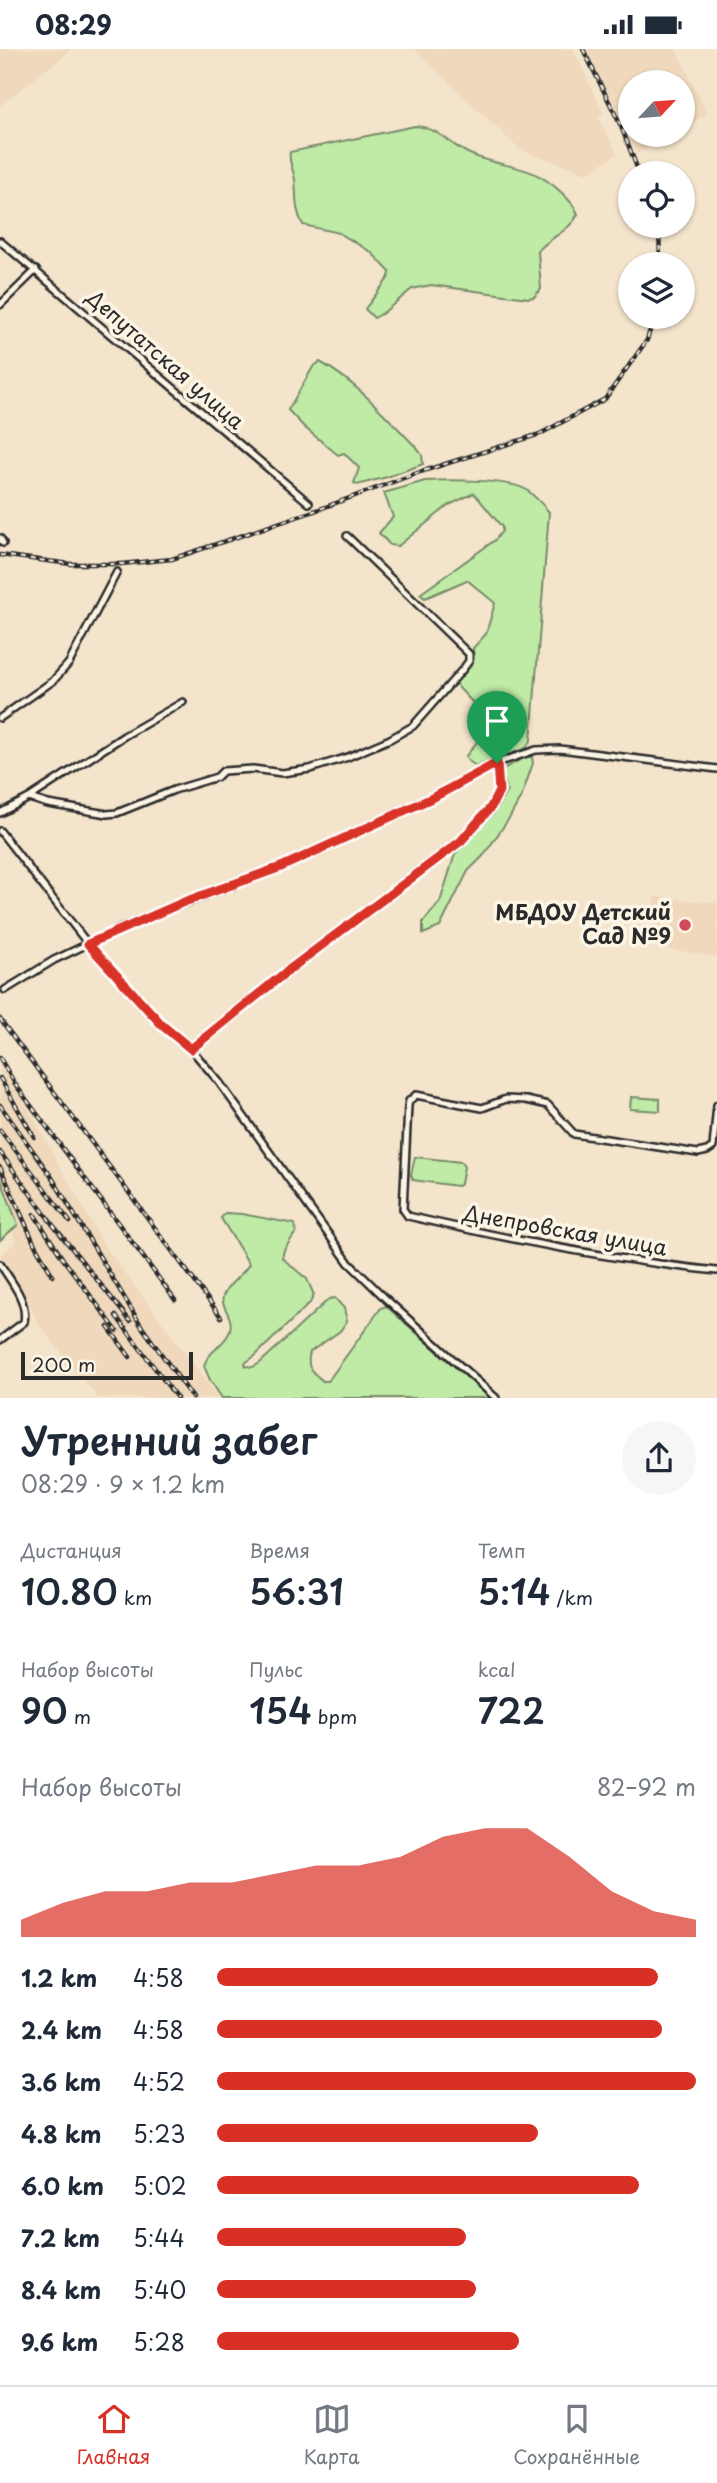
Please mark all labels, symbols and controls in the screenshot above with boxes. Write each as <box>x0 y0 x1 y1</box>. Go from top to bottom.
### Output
text: 08:29 <box>35 5 112 44</box>
north arrow <box>618 70 695 147</box>
map controls <box>618 70 695 329</box>
button: locate <box>618 161 695 238</box>
button: layers <box>618 252 695 329</box>
street label: Депутатская улица <box>80 280 253 437</box>
pin <box>467 691 527 763</box>
icon: arrive <box>478 702 516 740</box>
place label: МБДОУ Детский Сад №9 <box>495 895 671 951</box>
marker: МБДОУ Детский Сад №9 <box>677 917 693 933</box>
street label: Днепровская улица <box>460 1195 670 1263</box>
scale bar <box>21 1349 192 1381</box>
text: 200 m <box>32 1350 95 1378</box>
text: Утренний забег <box>21 1411 317 1468</box>
button: share <box>622 1421 696 1495</box>
text: 08:29 · 9 × 1.2 km <box>21 1466 225 1501</box>
text: Дистанция <box>21 1536 122 1564</box>
text: Время <box>249 1536 310 1564</box>
text: Темп <box>478 1536 526 1564</box>
text: 10.80 <box>21 1564 118 1617</box>
text: 56:31 <box>249 1564 344 1617</box>
text: 5:14 <box>478 1564 550 1617</box>
text: km <box>118 1583 152 1611</box>
text: /km <box>550 1583 593 1611</box>
text: Набор высоты <box>21 1655 154 1683</box>
text: Пульс <box>249 1655 303 1683</box>
text: kcal <box>478 1655 516 1683</box>
text: 90 <box>21 1683 68 1736</box>
text: 154 <box>249 1683 312 1736</box>
text: 722 <box>478 1683 545 1736</box>
text: m <box>68 1702 91 1730</box>
text: bpm <box>312 1702 357 1730</box>
text: Набор высоты <box>21 1769 182 1804</box>
text: 82–92 m <box>597 1769 696 1804</box>
text: 1.2 km <box>21 1960 97 1995</box>
text: 4:58 <box>133 1960 184 1995</box>
text: 2.4 km <box>21 2012 102 2047</box>
text: 4:58 <box>133 2012 184 2047</box>
text: 3.6 km <box>21 2064 101 2099</box>
text: 4:52 <box>133 2064 185 2099</box>
text: 4.8 km <box>21 2116 102 2151</box>
text: 5:23 <box>133 2116 186 2151</box>
text: 6.0 km <box>21 2168 104 2203</box>
text: 5:02 <box>133 2168 187 2203</box>
text: 7.2 km <box>21 2220 100 2255</box>
text: 5:44 <box>133 2220 185 2255</box>
text: 8.4 km <box>21 2272 101 2307</box>
text: 5:40 <box>133 2272 186 2307</box>
text: 9.6 km <box>21 2324 98 2359</box>
text: 5:28 <box>133 2324 185 2359</box>
tab: Главная <box>77 2400 150 2470</box>
tab: Карта <box>304 2400 360 2470</box>
tab: Сохранённые <box>513 2400 640 2470</box>

